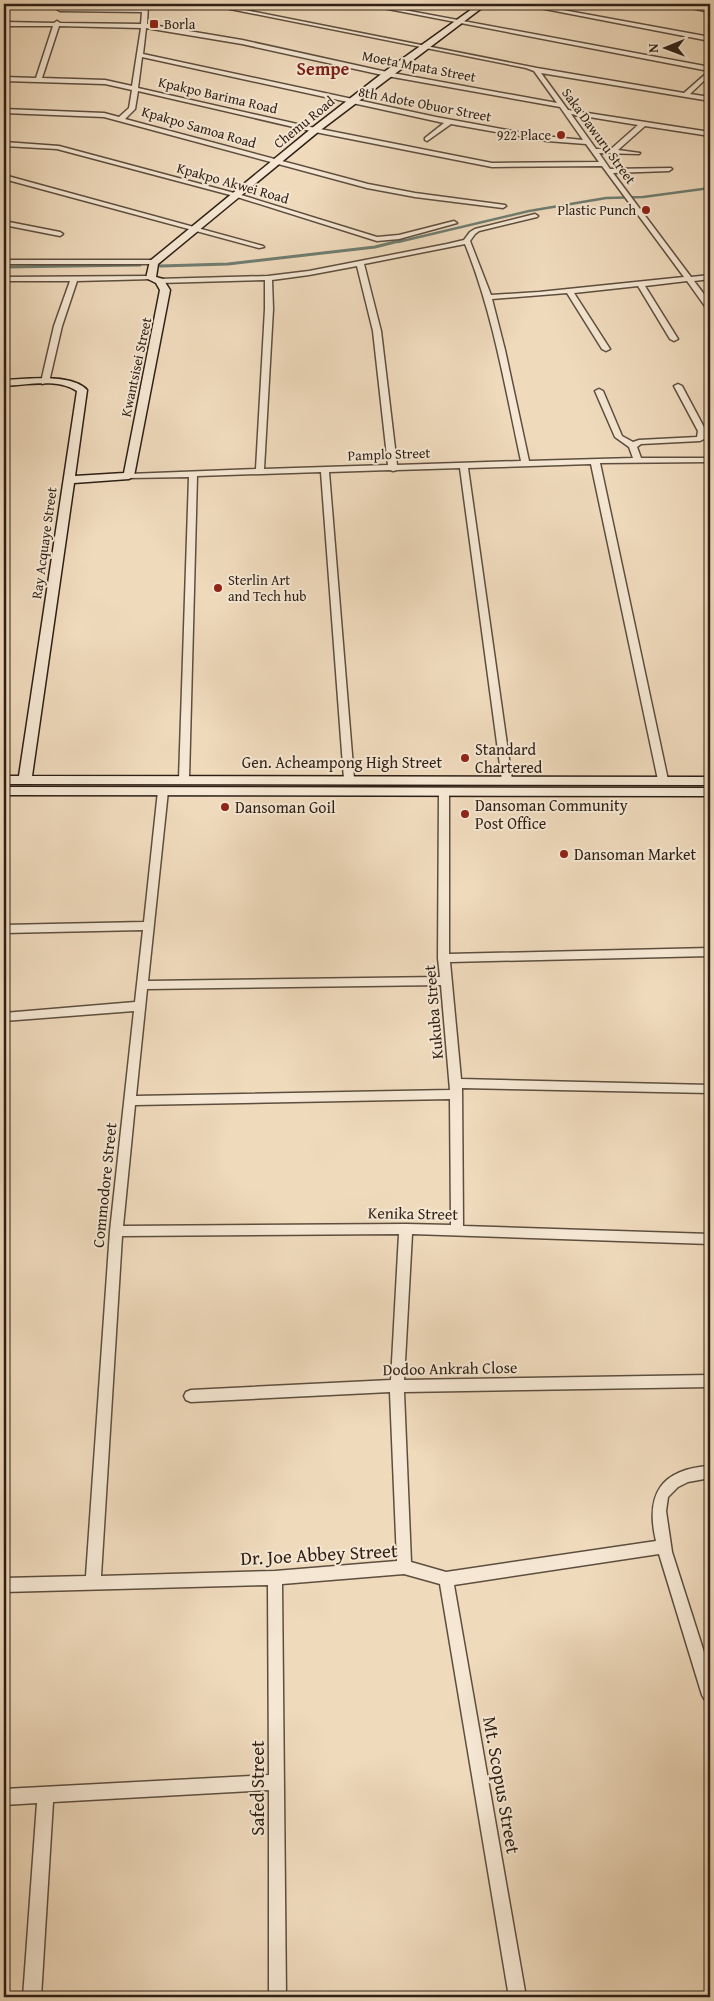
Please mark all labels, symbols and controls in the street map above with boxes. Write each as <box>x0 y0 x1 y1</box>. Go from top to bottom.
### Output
place label: Borla <box>164 14 196 34</box>
marker: Borla <box>148 18 160 30</box>
north arrow <box>642 22 692 72</box>
text: N <box>643 43 663 53</box>
street label: Moeta Mpata Street <box>360 45 478 87</box>
district label: Sempe <box>297 55 350 82</box>
street label: Kpakpo Barima Road <box>156 72 280 119</box>
street label: 8th Adote Obuor Street <box>357 81 493 127</box>
street label: Saka Dawuru Street <box>557 84 641 188</box>
street label: Chemu Road <box>269 91 339 153</box>
street label: Kpakpo Samoa Road <box>139 101 259 153</box>
place label: 922 Place <box>497 125 551 145</box>
marker: 922 Place <box>555 129 567 141</box>
street label: Kpakpo Akwei Road <box>175 157 292 209</box>
place label: Plastic Punch <box>557 200 636 220</box>
marker: Plastic Punch <box>640 204 652 216</box>
street label: Kwantsisei Street <box>116 315 156 419</box>
street label: Pamplo Street <box>347 443 431 465</box>
street label: Ray Acquaye Street <box>26 486 62 600</box>
place label: Sterlin Art and Tech hub <box>228 570 307 606</box>
marker: Sterlin Art and Tech hub <box>212 582 224 594</box>
place label: Standard Chartered <box>475 737 543 779</box>
street label: Gen. Acheampong High Street <box>242 750 443 774</box>
marker: Standard Chartered <box>459 752 471 764</box>
place label: Dansoman Community Post Office <box>475 793 628 835</box>
place label: Dansoman Goil <box>235 795 336 819</box>
marker: Dansoman Goil <box>219 801 231 813</box>
marker: Dansoman Community Post Office <box>459 808 471 820</box>
place label: Dansoman Market <box>574 842 697 866</box>
marker: Dansoman Market <box>558 848 570 860</box>
street label: Kukuba Street <box>417 963 449 1060</box>
street label: Commodore Street <box>85 1121 123 1249</box>
street label: Kenika Street <box>368 1200 459 1226</box>
street label: Dodoo Ankrah Close <box>382 1355 518 1381</box>
street label: Dr. Joe Abbey Street <box>240 1536 399 1572</box>
street label: Mt. Scopus Street <box>476 1714 528 1856</box>
street label: Safed Street <box>243 1740 271 1836</box>

